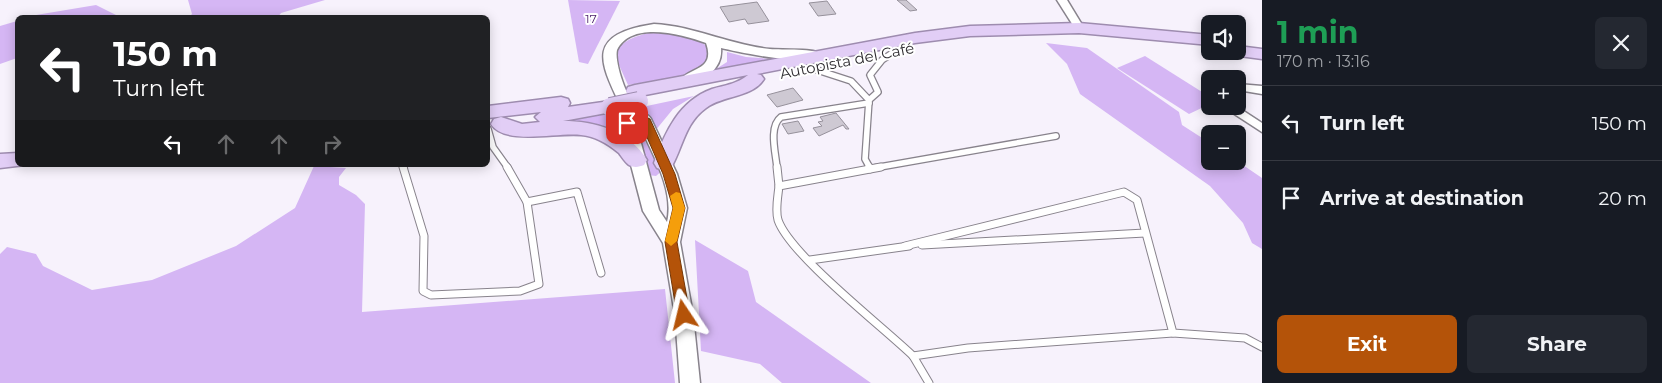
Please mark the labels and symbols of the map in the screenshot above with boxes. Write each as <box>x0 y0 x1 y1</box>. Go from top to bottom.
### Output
park label: 17 <box>585 11 597 26</box>
street label: Autopista del Café <box>778 38 916 83</box>
pin <box>606 102 648 144</box>
position arrow <box>657 288 709 340</box>

